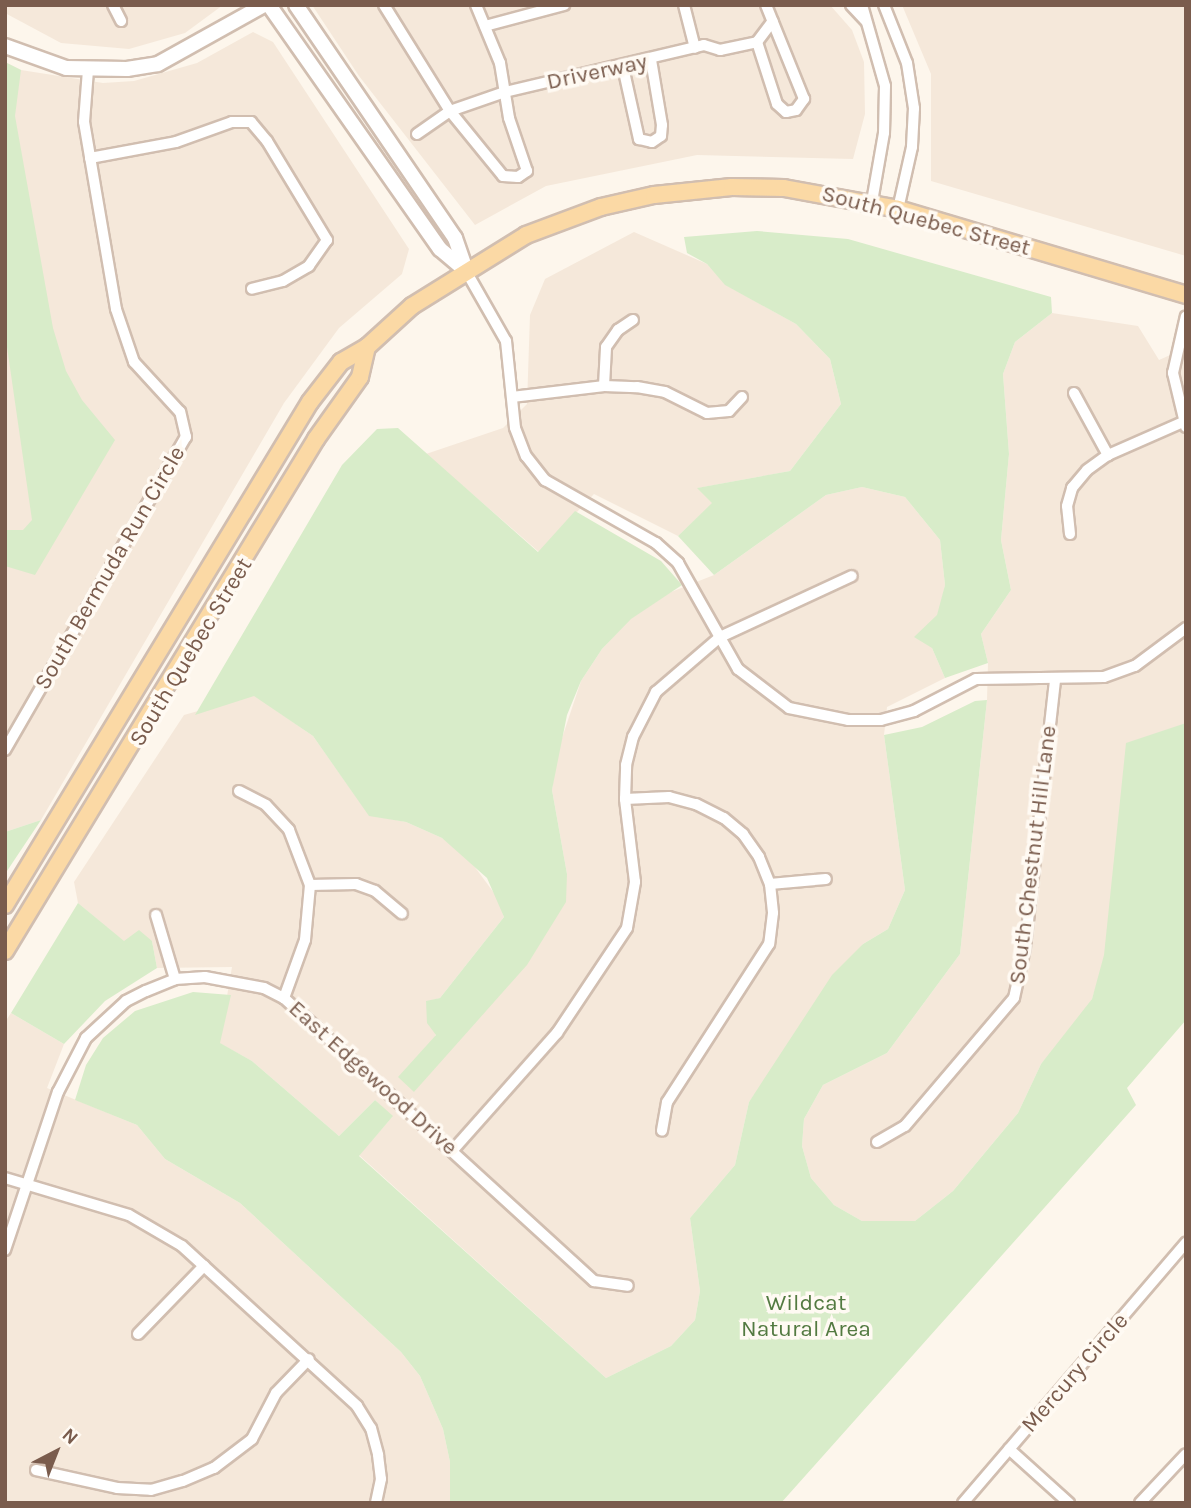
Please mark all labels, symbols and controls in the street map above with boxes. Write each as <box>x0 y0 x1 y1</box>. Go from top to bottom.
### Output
street label: Driverway <box>544 48 650 96</box>
street label: South Quebec Street <box>819 180 1033 262</box>
street label: South Bermuda Run Circle <box>29 441 191 695</box>
street label: South Quebec Street <box>124 553 258 751</box>
street label: South Chestnut Hill Lane <box>1003 724 1063 986</box>
street label: East Edgewood Drive <box>283 995 463 1161</box>
park label: Wildcat Natural Area <box>741 1289 871 1343</box>
street label: Mercury Circle <box>1016 1308 1134 1438</box>
north arrow <box>21 1417 91 1487</box>
text: N <box>58 1424 82 1449</box>

